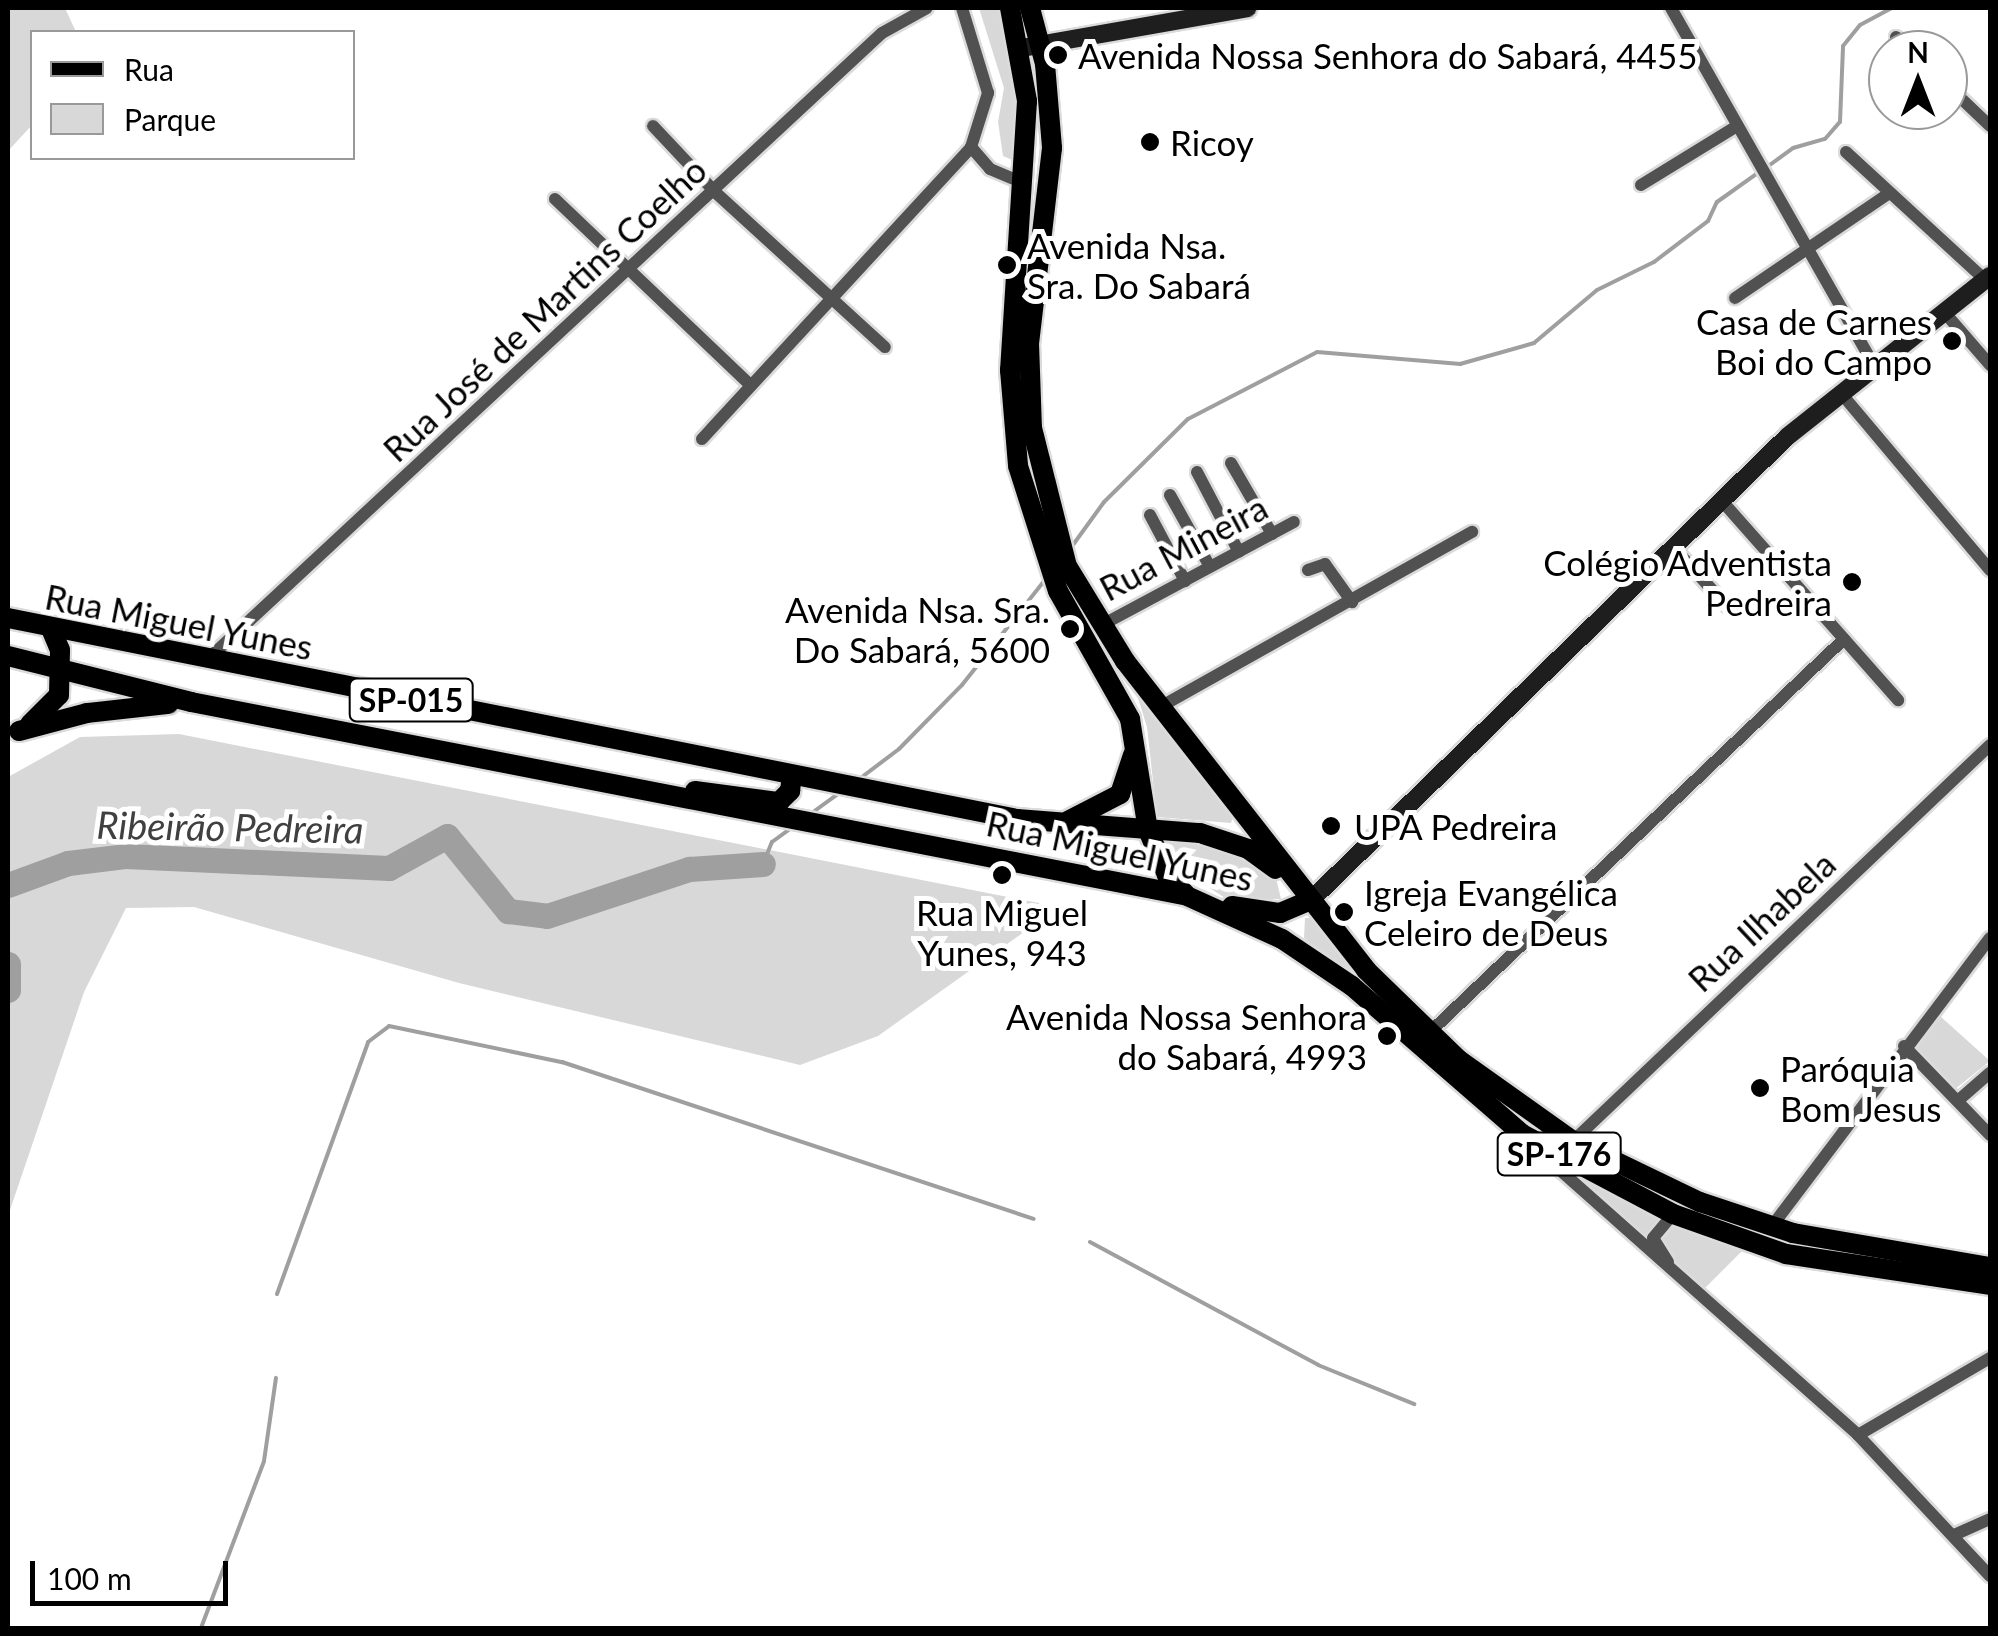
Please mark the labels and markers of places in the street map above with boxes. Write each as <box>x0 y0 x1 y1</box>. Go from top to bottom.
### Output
place label: Avenida Nossa Senhora do Sabará, 4455 <box>1078 34 1697 76</box>
marker: Avenida Nossa Senhora do Sabará, 4455 <box>1047 44 1069 66</box>
place label: Ricoy <box>1170 121 1254 163</box>
marker: Ricoy <box>1139 131 1161 153</box>
place label: Avenida Nsa. Sra. Do Sabará <box>1027 224 1251 306</box>
marker: Avenida Nsa. Sra. Do Sabará <box>996 254 1018 276</box>
place label: Casa de Carnes Boi do Campo <box>1696 300 1932 382</box>
marker: Casa de Carnes Boi do Campo <box>1941 330 1963 352</box>
place label: Colégio Adventista Pedreira <box>1542 541 1832 623</box>
marker: Colégio Adventista Pedreira <box>1841 571 1863 593</box>
place label: Avenida Nsa. Sra. Do Sabará, 5600 <box>785 588 1050 670</box>
marker: Avenida Nsa. Sra. Do Sabará, 5600 <box>1059 618 1081 640</box>
place label: UPA Pedreira <box>1354 805 1559 847</box>
marker: UPA Pedreira <box>1318 813 1344 839</box>
marker: Rua Miguel Yunes, 943 <box>991 864 1013 886</box>
place label: Igreja Evangélica Celeiro de Deus <box>1364 871 1618 953</box>
place label: Rua Miguel Yunes, 943 <box>916 891 1088 973</box>
marker: Igreja Evangélica Celeiro de Deus <box>1333 901 1355 923</box>
place label: Avenida Nossa Senhora do Sabará, 4993 <box>1006 995 1367 1077</box>
marker: Avenida Nossa Senhora do Sabará, 4993 <box>1376 1025 1398 1047</box>
place label: Paróquia Bom Jesus <box>1780 1047 1942 1129</box>
marker: Paróquia Bom Jesus <box>1749 1077 1771 1099</box>

